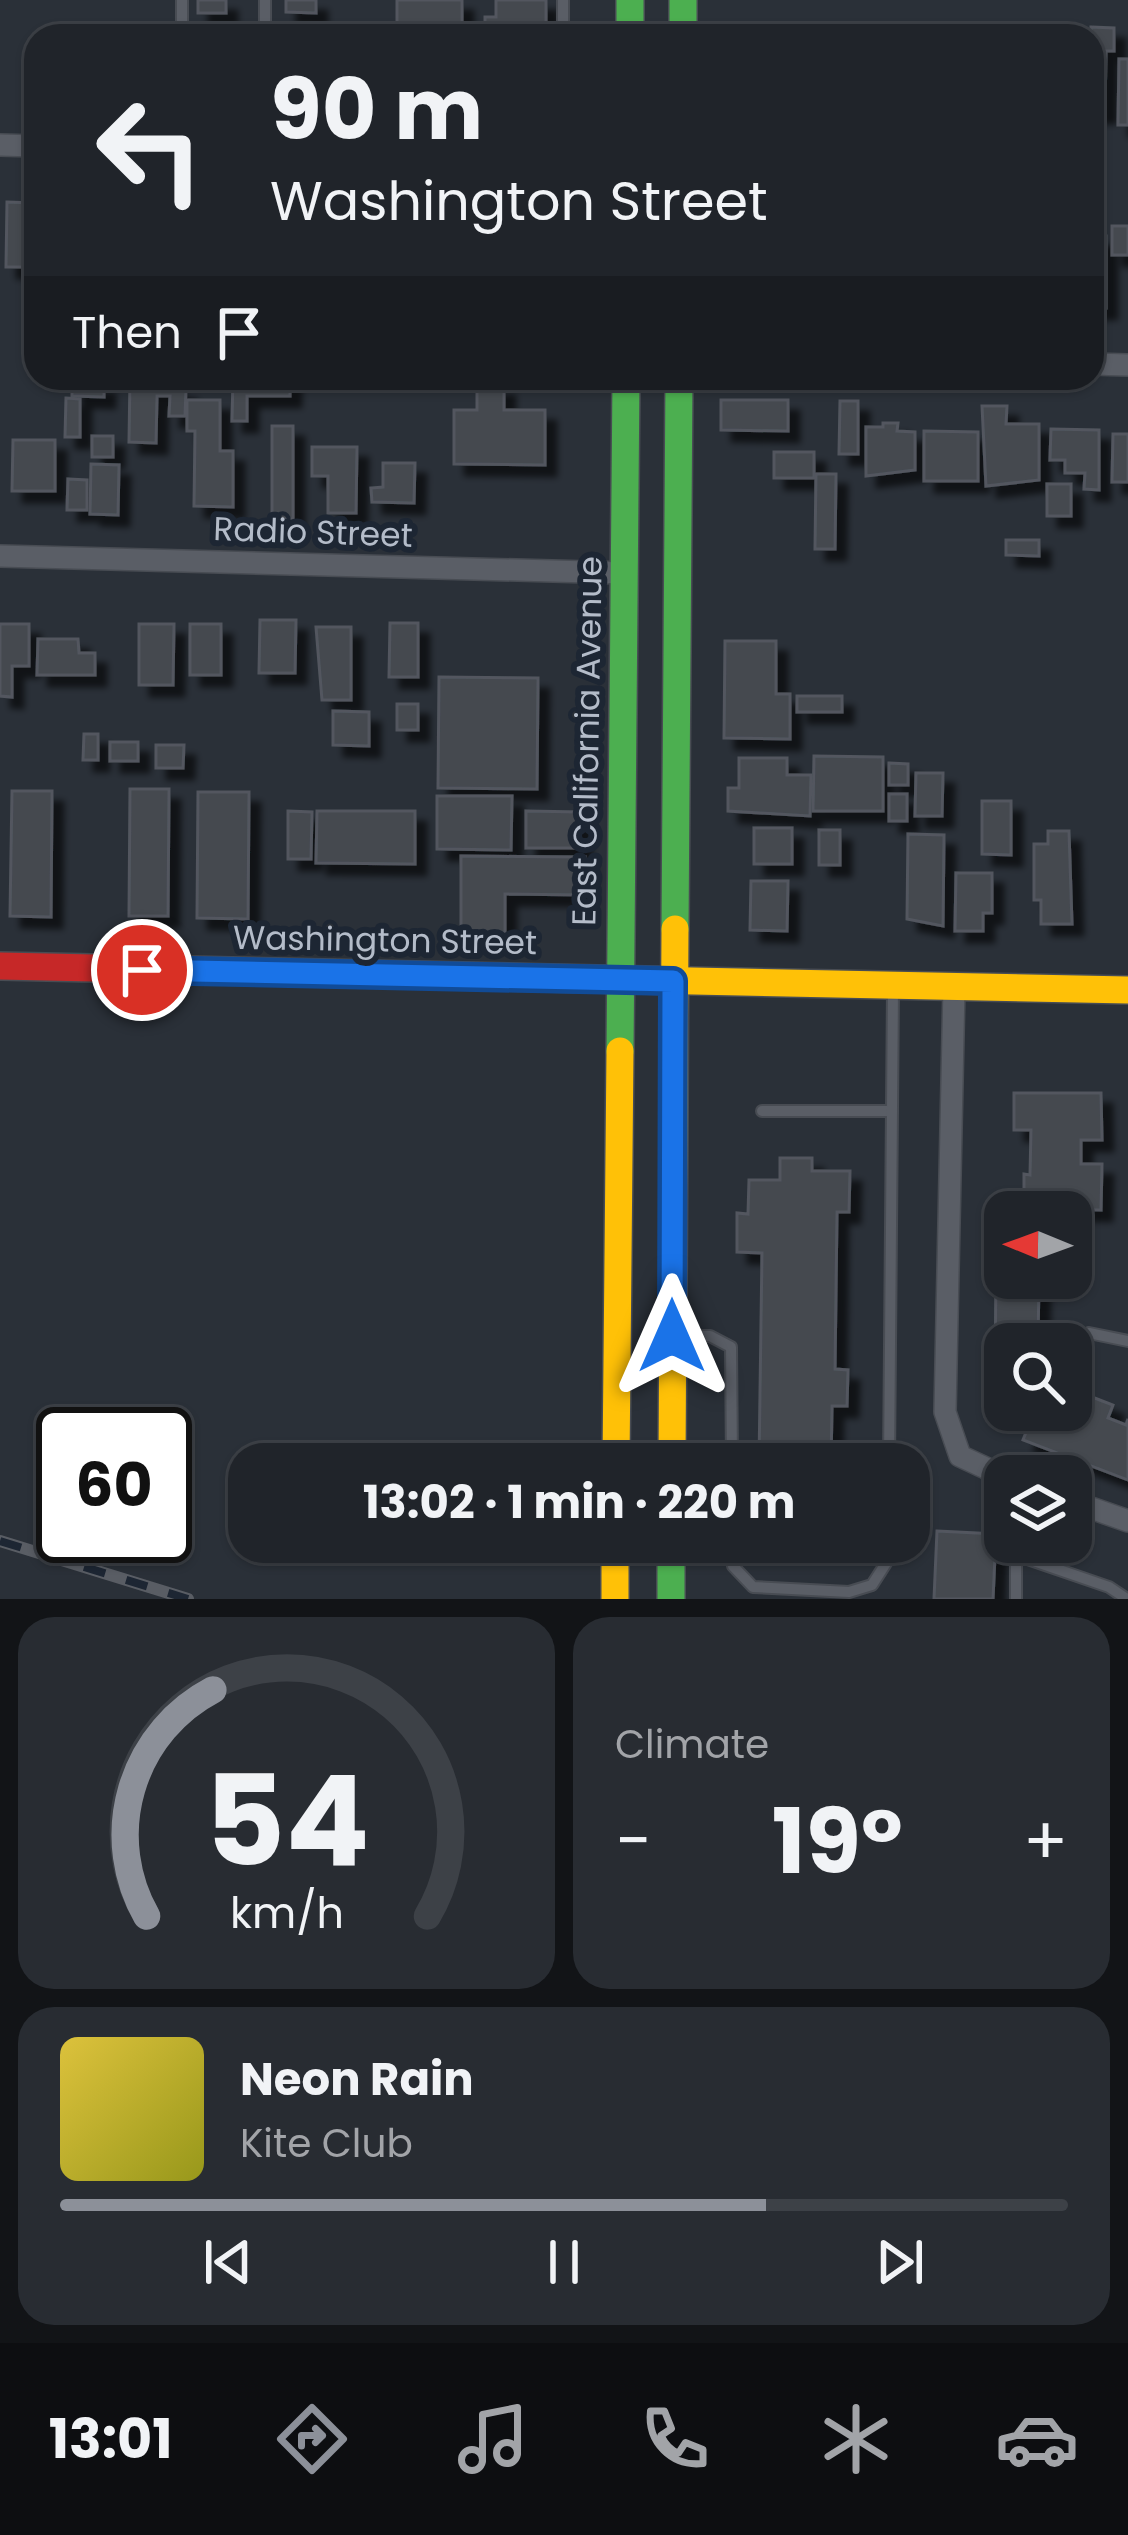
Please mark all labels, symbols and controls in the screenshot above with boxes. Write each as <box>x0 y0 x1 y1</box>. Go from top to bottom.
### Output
text: 90 m <box>270 51 483 168</box>
icon: left <box>72 72 228 228</box>
text: Washington Street <box>270 163 768 239</box>
icon: arrive <box>206 300 272 366</box>
text: Then <box>72 301 182 364</box>
street label: Radio Street <box>213 505 413 559</box>
street label: East California Avenue <box>560 556 614 926</box>
street label: Washington Street <box>233 914 537 966</box>
pin <box>91 919 193 1021</box>
icon: arrive <box>109 937 175 1003</box>
north arrow <box>984 1191 1092 1299</box>
map controls <box>984 1191 1092 1563</box>
position arrow <box>609 1273 735 1399</box>
button: search <box>984 1323 1092 1431</box>
speed limit sign: 60 <box>36 1407 192 1563</box>
button: layers <box>984 1455 1092 1563</box>
text: 13:02 · 1 min · 220 m <box>363 1471 795 1534</box>
text: Climate <box>615 1717 769 1772</box>
text: 54 <box>204 1734 369 1909</box>
text: 19° <box>772 1778 903 1905</box>
text: − <box>615 1795 651 1887</box>
text: + <box>1023 1795 1068 1887</box>
text: km/h <box>229 1883 344 1943</box>
text: Neon Rain <box>240 2048 474 2111</box>
text: Kite Club <box>240 2116 413 2171</box>
icon: previous <box>195 2229 261 2295</box>
icon: pause <box>531 2229 597 2295</box>
icon: next <box>867 2229 933 2295</box>
icon: directions <box>270 2397 354 2481</box>
icon: music <box>451 2397 535 2481</box>
icon: phone <box>633 2397 717 2481</box>
icon: climate <box>814 2397 898 2481</box>
icon: car <box>995 2397 1079 2481</box>
text: 13:01 <box>49 2401 173 2477</box>

